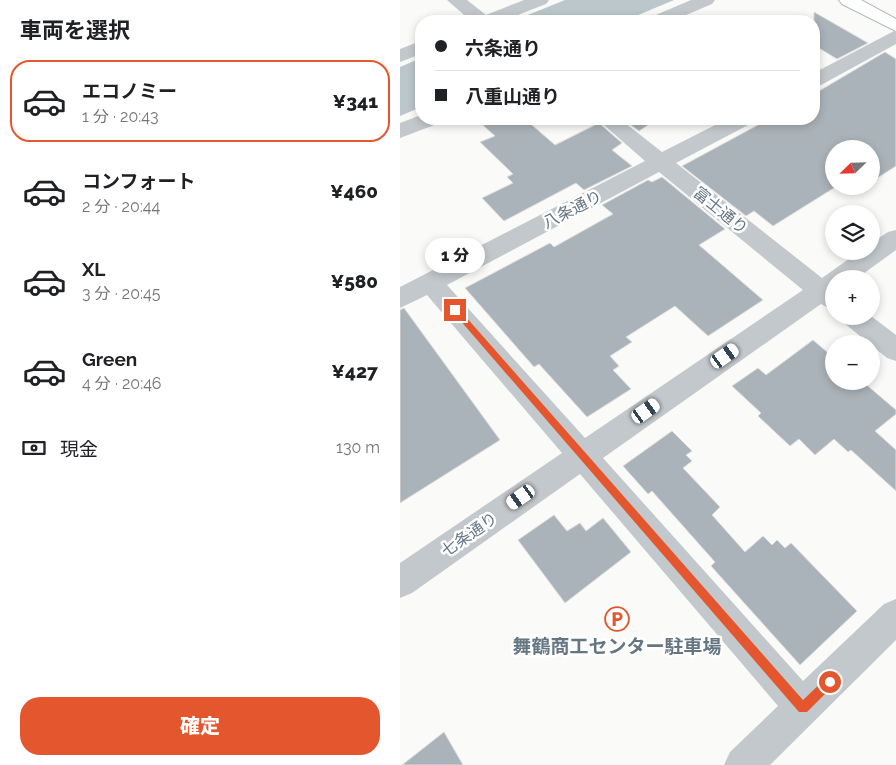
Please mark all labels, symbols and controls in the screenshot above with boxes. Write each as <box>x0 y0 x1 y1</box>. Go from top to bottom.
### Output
text: 車両を選択 <box>20 17 130 43</box>
text: 六条通り <box>465 37 541 59</box>
icon: car <box>22 79 67 124</box>
text: エコノミー <box>82 80 177 102</box>
text: 八重山通り <box>465 85 560 107</box>
text: ¥341 <box>333 90 378 112</box>
text: 1 分 · 20:43 <box>82 107 159 126</box>
north arrow <box>825 140 880 195</box>
map controls <box>825 140 880 390</box>
icon: car <box>22 169 67 214</box>
text: コンフォート <box>82 170 195 192</box>
text: ¥460 <box>330 180 378 202</box>
street label: 富士通り <box>690 183 752 238</box>
street label: 八条通り <box>539 186 605 232</box>
text: 2 分 · 20:44 <box>82 197 160 216</box>
button: layers <box>825 205 880 260</box>
callout: 1 分 <box>425 238 485 272</box>
text: 1 分 <box>441 246 469 265</box>
text: XL <box>82 258 105 280</box>
icon: car <box>22 259 67 304</box>
text: ¥580 <box>330 270 378 292</box>
button: + <box>825 270 880 325</box>
text: 3 分 · 20:45 <box>82 284 160 303</box>
route end <box>444 299 466 321</box>
button: − <box>825 335 880 390</box>
car <box>708 341 741 371</box>
text: Green <box>82 348 137 370</box>
icon: car <box>22 349 67 394</box>
text: ¥427 <box>331 360 378 382</box>
text: 4 分 · 20:46 <box>82 374 162 393</box>
car <box>629 396 662 426</box>
icon: cash <box>20 434 48 462</box>
text: 現金 <box>60 438 98 460</box>
text: 130 m <box>336 438 380 457</box>
car <box>504 482 537 512</box>
street label: 七条通り <box>438 508 501 561</box>
parking icon: 舞鶴商工センター駐車場 <box>604 606 630 632</box>
place label: 舞鶴商工センター駐車場 <box>512 635 722 657</box>
route start <box>819 671 841 693</box>
button: 確定 <box>20 697 380 755</box>

